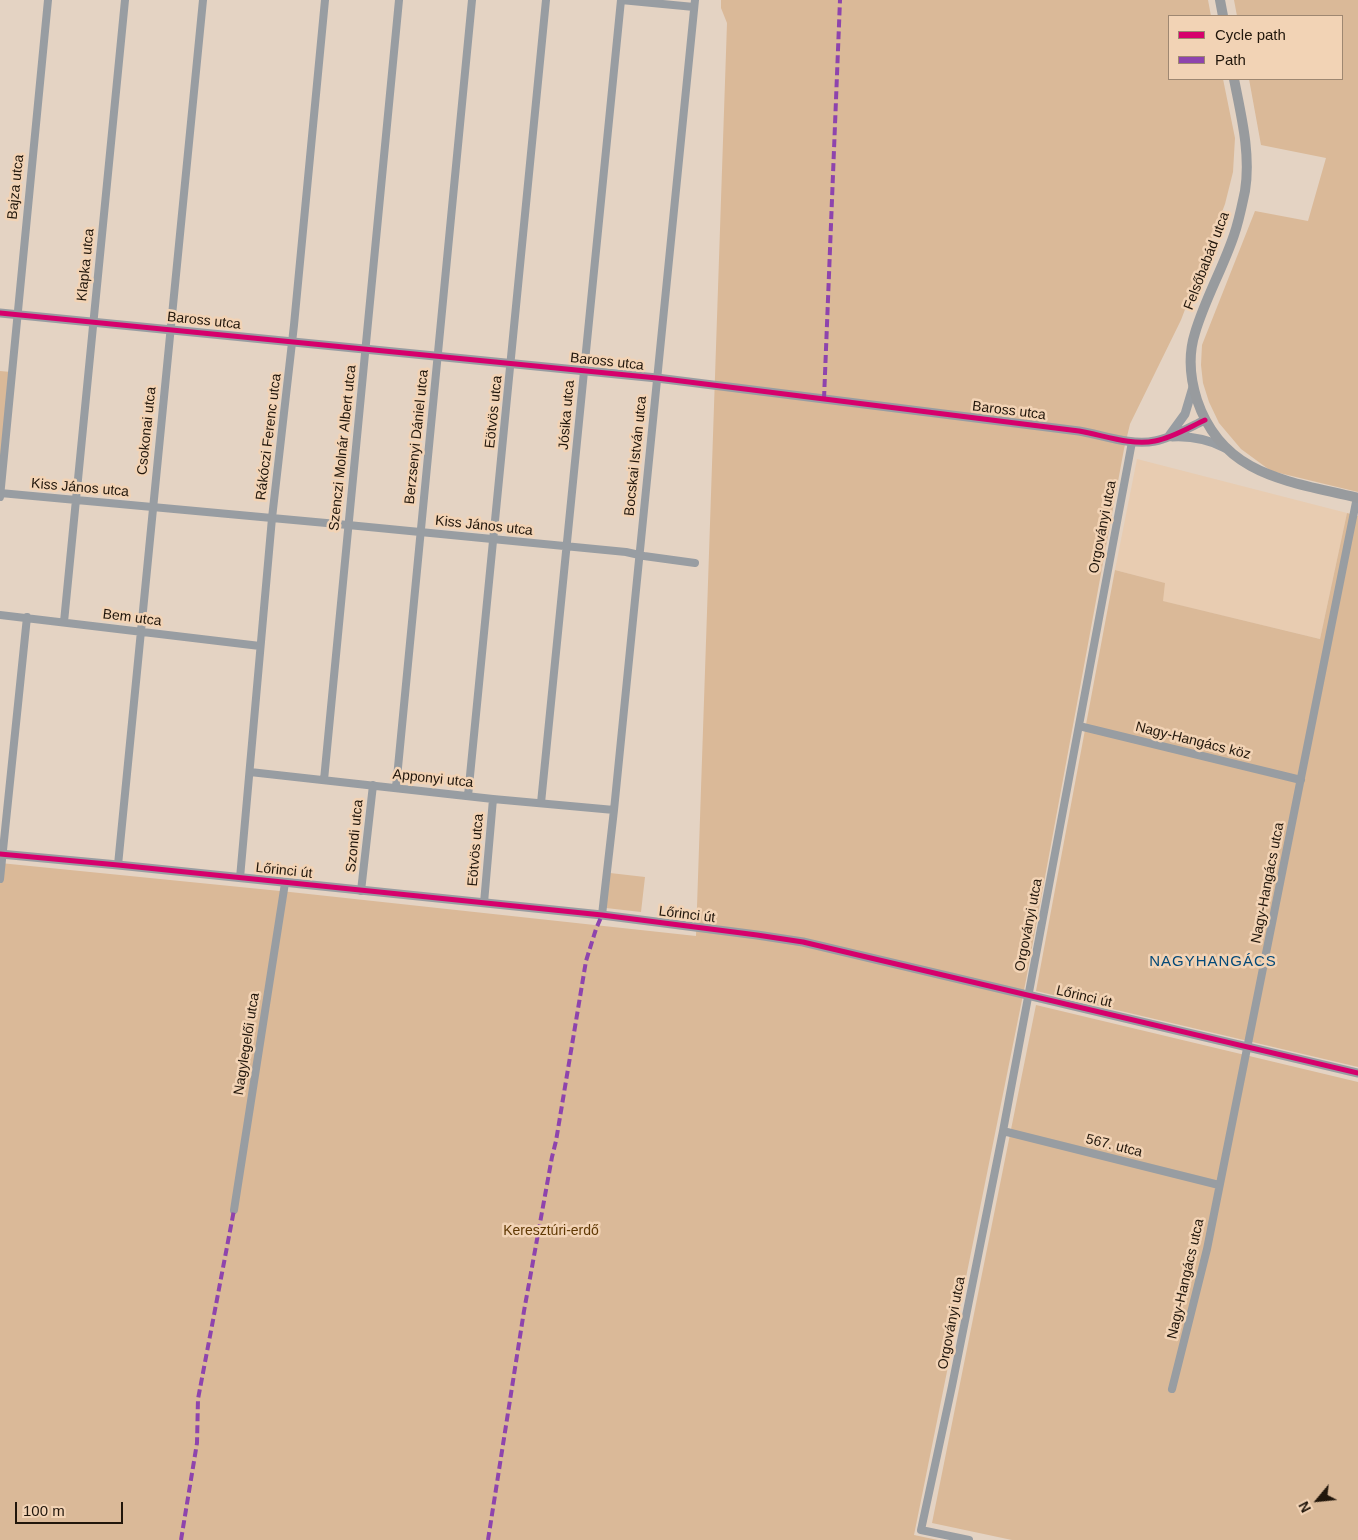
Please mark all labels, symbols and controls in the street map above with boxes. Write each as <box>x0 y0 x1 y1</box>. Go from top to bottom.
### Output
legend <box>1168 15 1343 80</box>
text: Cycle path <box>1215 26 1286 43</box>
text: Path <box>1215 51 1246 68</box>
street label: Bajza utca <box>4 154 28 220</box>
street label: Felsőbabád utca <box>1181 210 1233 312</box>
street label: Klapka utca <box>74 228 98 302</box>
street label: Baross utca <box>166 309 242 333</box>
street label: Baross utca <box>569 350 645 374</box>
street label: Szenczi Molnár Albert utca <box>326 364 360 532</box>
street label: Berzsenyi Dániel utca <box>402 369 432 505</box>
street label: Rákóczi Ferenc utca <box>253 373 285 501</box>
street label: Eötvös utca <box>482 375 506 449</box>
street label: Jósika utca <box>556 379 578 451</box>
street label: Csokonai utca <box>134 386 160 476</box>
street label: Bocskai István utca <box>621 395 651 517</box>
street label: Baross utca <box>971 398 1047 424</box>
street label: Kiss János utca <box>30 475 130 501</box>
street label: Orgoványi utca <box>1086 479 1120 575</box>
street label: Kiss János utca <box>434 513 534 539</box>
street label: Bem utca <box>102 606 162 630</box>
street label: Nagy-Hangács köz <box>1134 719 1252 763</box>
street label: Apponyi utca <box>392 766 474 792</box>
street label: Szondi utca <box>343 799 367 873</box>
street label: Eötvös utca <box>464 813 488 887</box>
street label: Nagy-Hangács utca <box>1248 821 1288 945</box>
street label: Lőrinci út <box>255 860 313 882</box>
street label: Orgoványi utca <box>1012 877 1046 973</box>
street label: Lőrinci út <box>658 903 716 927</box>
district label: NAGYHANGÁCS <box>1148 953 1278 971</box>
street label: Lőrinci út <box>1054 982 1114 1012</box>
street label: Nagylegelői utca <box>231 992 263 1096</box>
street label: 567. utca <box>1084 1131 1144 1161</box>
street label: Nagy-Hangács utca <box>1164 1217 1208 1341</box>
park label: Keresztúri-erdő <box>503 1223 599 1239</box>
street label: Orgoványi utca <box>935 1275 969 1371</box>
north arrow <box>1293 1475 1343 1525</box>
scale bar <box>18 1492 125 1524</box>
text: N <box>1295 1499 1314 1515</box>
text: 100 m <box>23 1502 65 1519</box>

